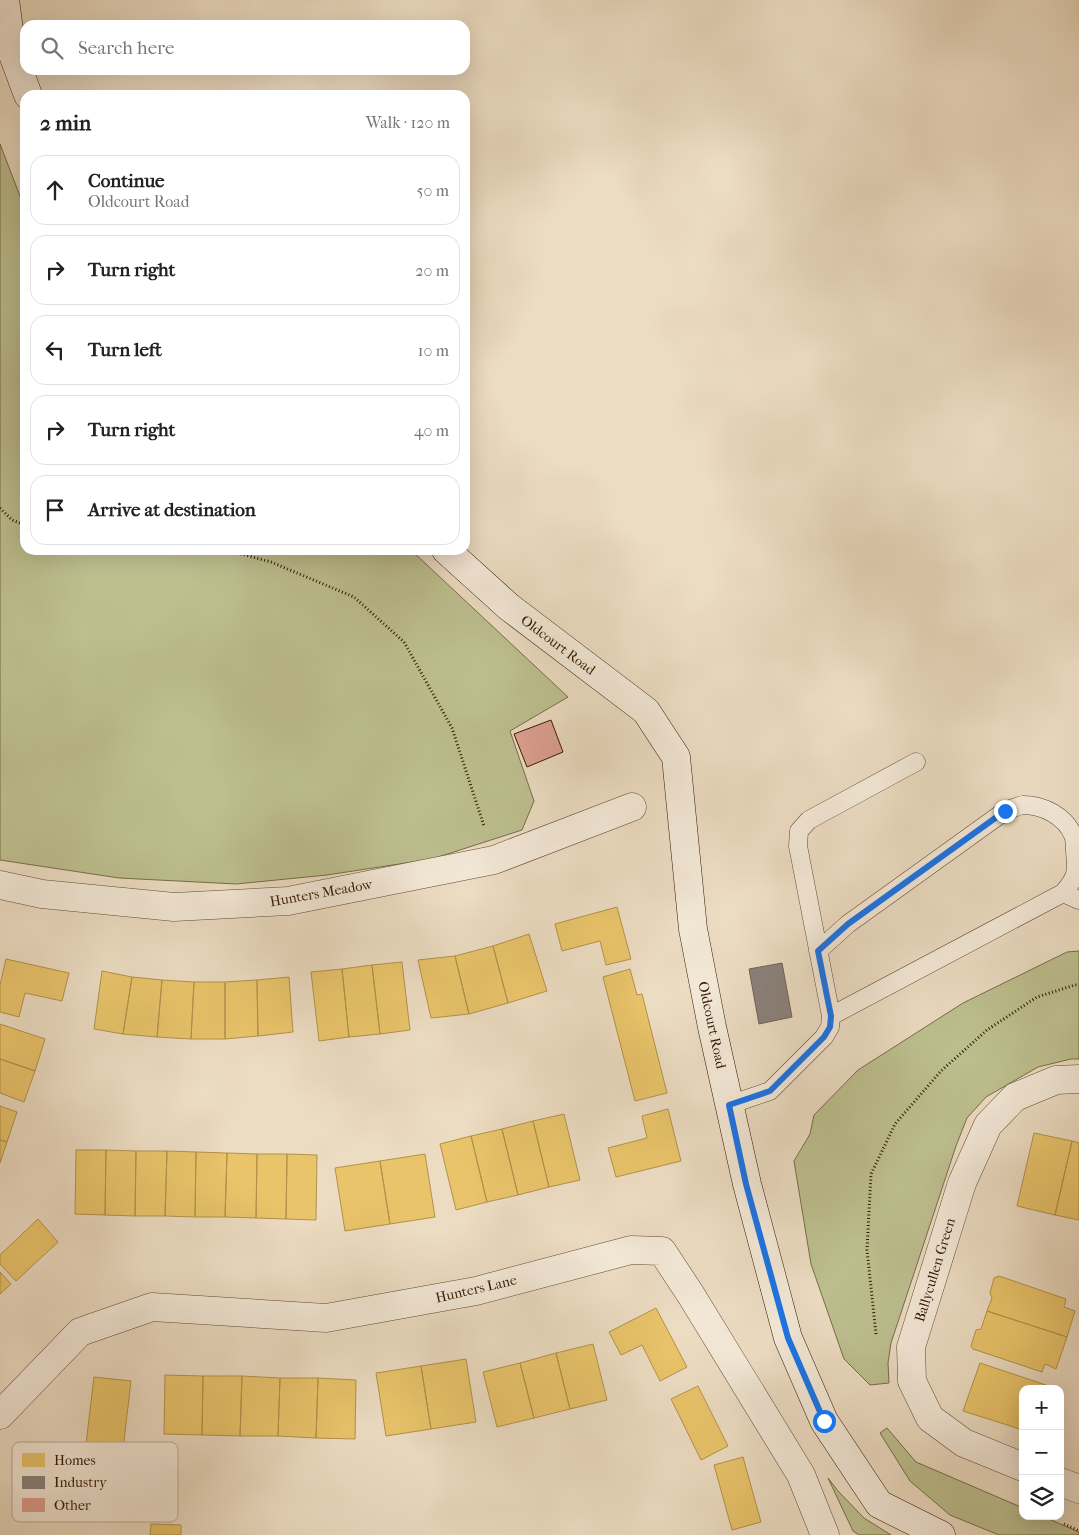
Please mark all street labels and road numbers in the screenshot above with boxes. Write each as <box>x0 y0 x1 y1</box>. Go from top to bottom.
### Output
street label: Oldcourt Road <box>517 612 599 679</box>
street label: Hunters Meadow <box>268 876 374 910</box>
street label: Oldcourt Road <box>694 980 730 1071</box>
street label: Ballycullen Green <box>911 1216 959 1324</box>
street label: Hunters Lane <box>434 1271 518 1307</box>

